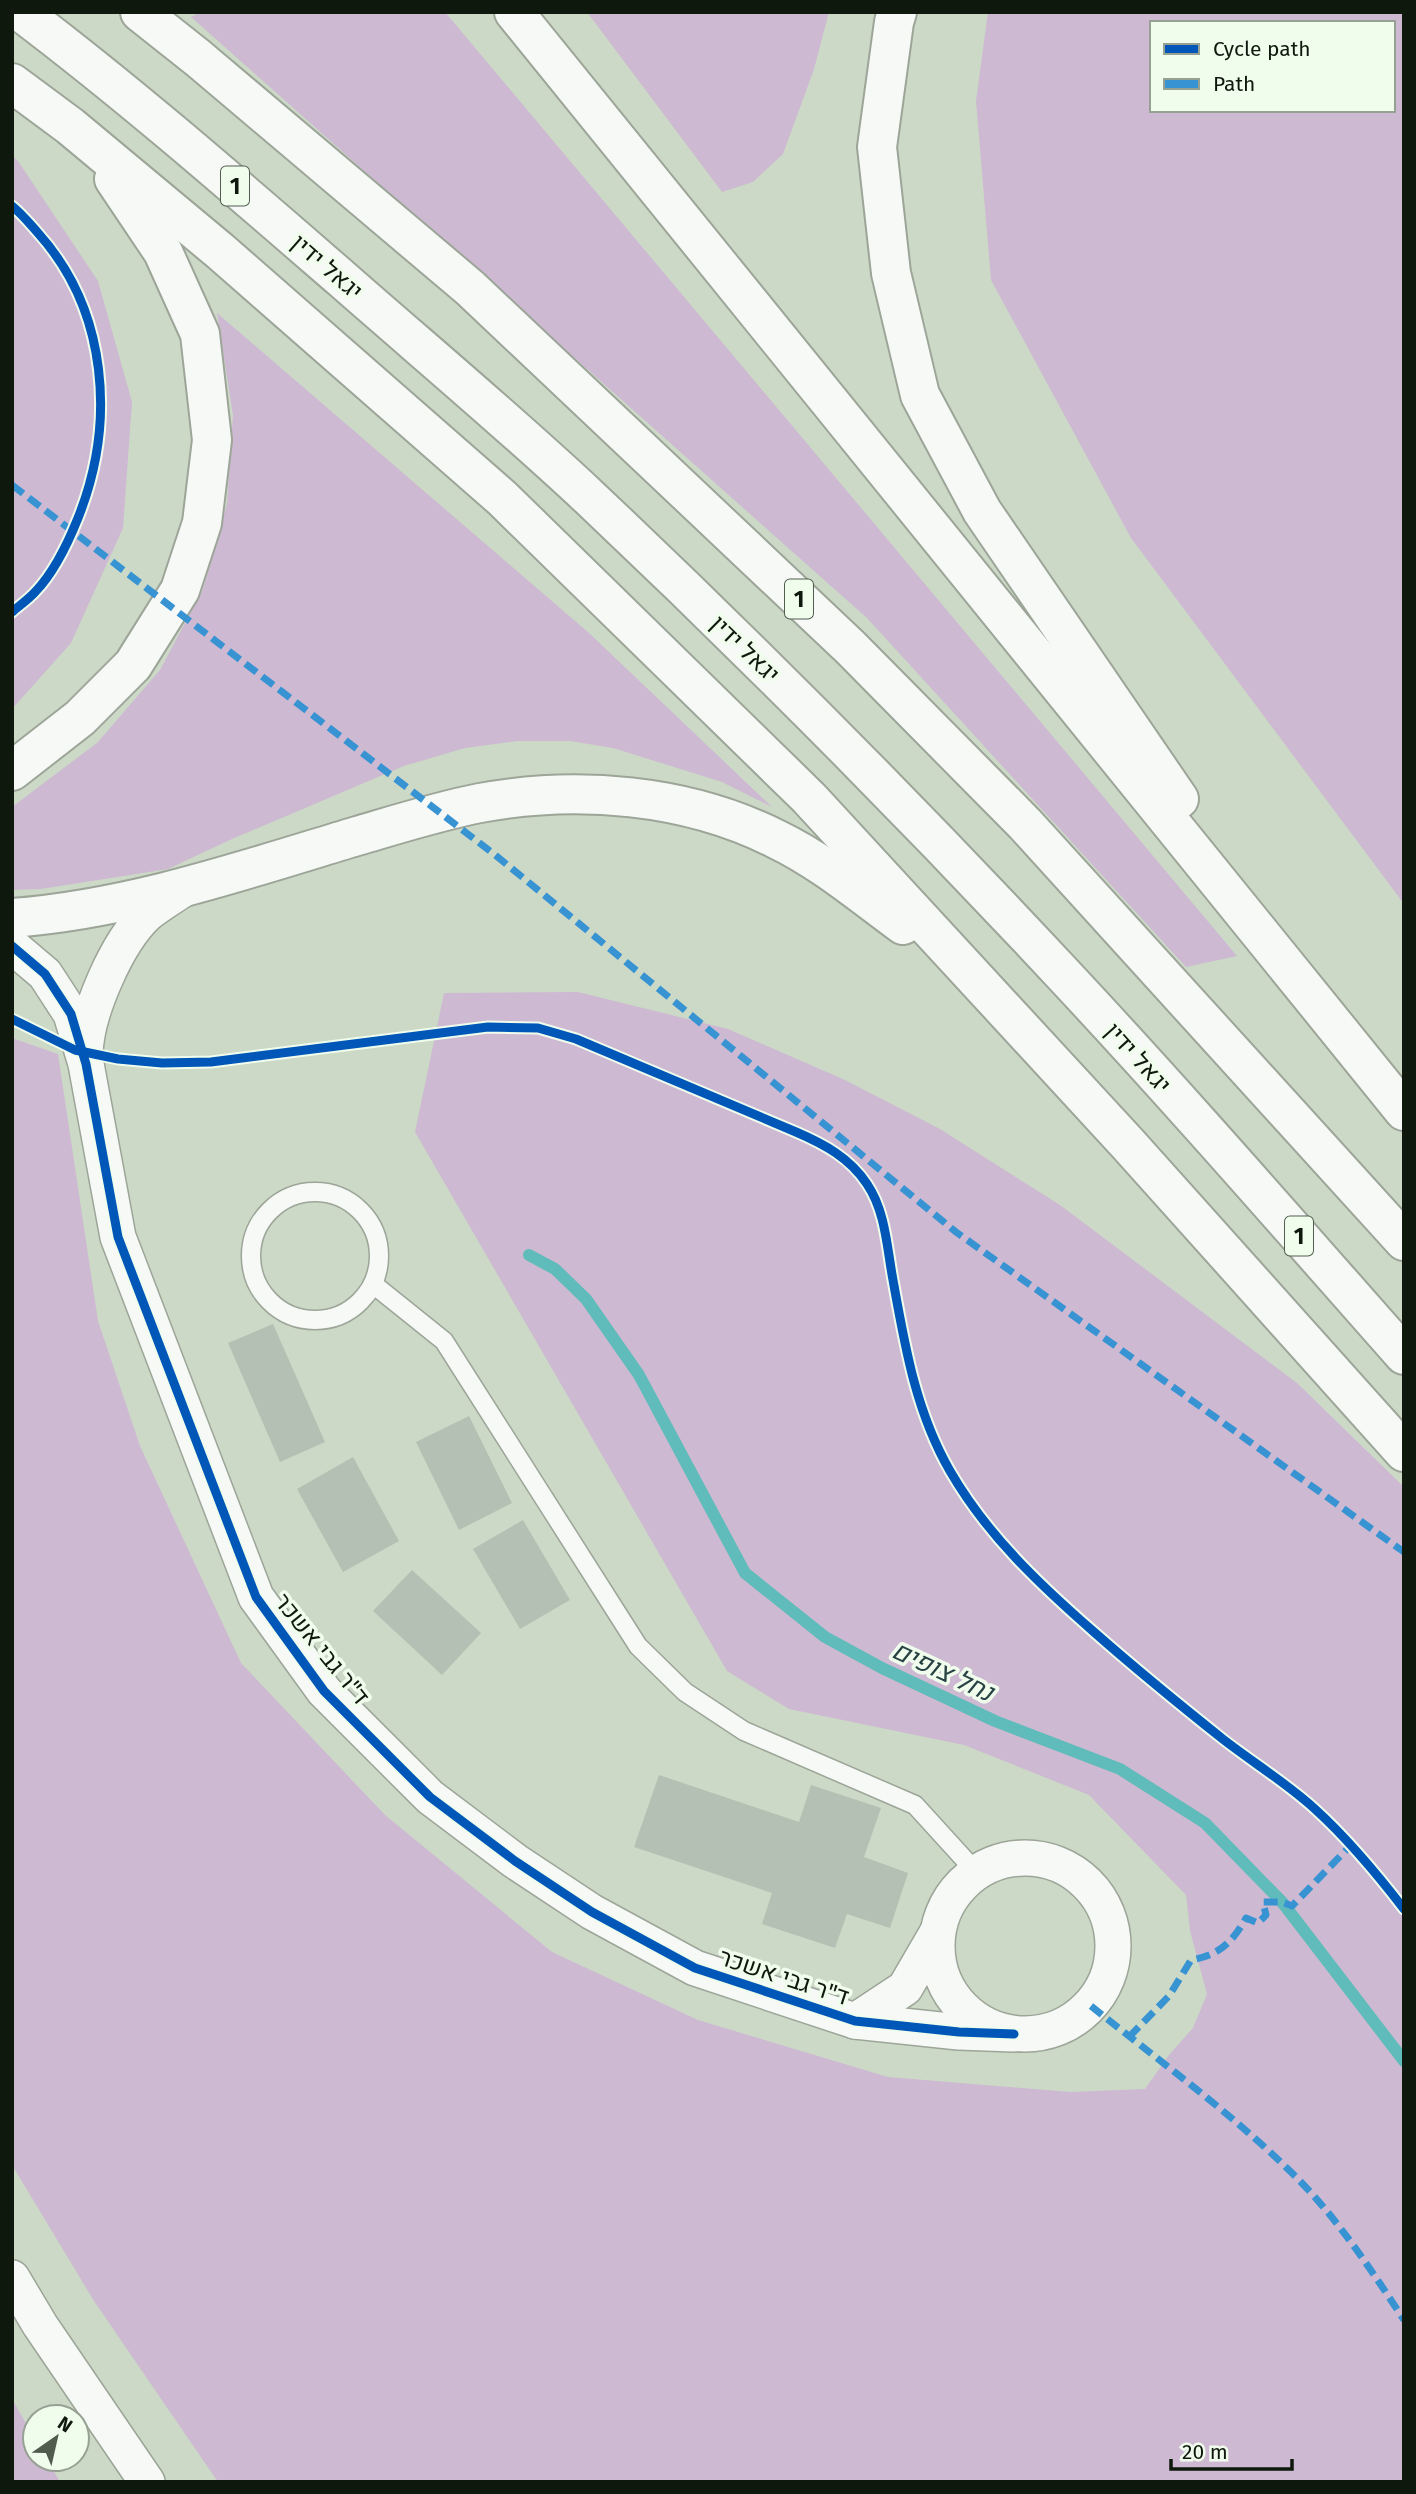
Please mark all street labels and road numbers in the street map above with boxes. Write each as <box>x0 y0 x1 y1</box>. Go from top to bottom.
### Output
road number: 1 <box>221 167 249 206</box>
street label: יגאל ידין <box>286 229 368 305</box>
road number: 1 <box>785 580 813 618</box>
street label: יגאל ידין <box>705 610 785 688</box>
street label: יגאל ידין <box>1099 1017 1177 1099</box>
road number: 1 <box>1285 1217 1313 1256</box>
street label: ד"ר גבי אשכר <box>269 1588 375 1710</box>
street label: ד"ר גבי אשכר <box>716 1943 852 2011</box>

